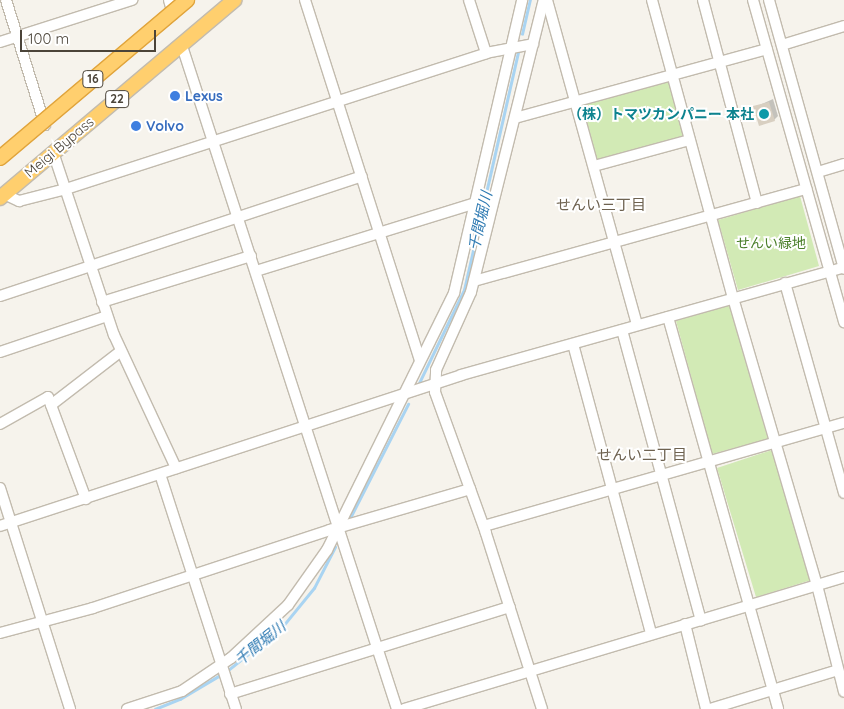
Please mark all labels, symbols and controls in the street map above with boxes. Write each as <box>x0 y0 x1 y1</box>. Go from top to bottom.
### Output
scale bar <box>22 20 159 52</box>
text: 100 m <box>28 29 69 48</box>
road number: 16 <box>82 70 104 88</box>
place label: Lexus <box>185 88 223 104</box>
road number: 22 <box>104 90 130 108</box>
marker: Lexus <box>169 90 181 102</box>
place label: （株）トマツカンパニー 本社 <box>568 106 754 122</box>
marker: （株）トマツカンパニー 本社 <box>758 108 770 120</box>
street label: Meigi Bypass <box>21 113 97 181</box>
place label: Volvo <box>146 118 184 134</box>
marker: Volvo <box>130 120 142 132</box>
water label: 千間堀川 <box>464 190 496 252</box>
district label: せんい三丁目 <box>556 196 646 214</box>
park label: せんい緑地 <box>736 235 806 251</box>
district label: せんい二丁目 <box>597 446 687 464</box>
water label: 千間堀川 <box>231 617 289 669</box>

